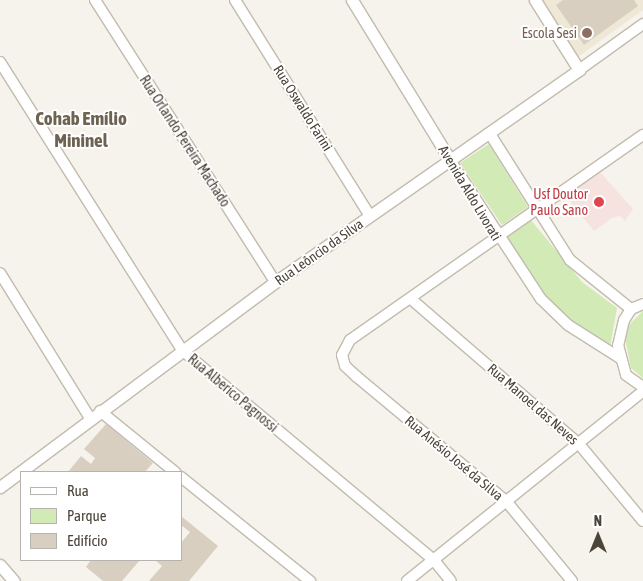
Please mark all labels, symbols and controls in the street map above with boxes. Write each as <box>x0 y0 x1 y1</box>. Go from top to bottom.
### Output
place label: Escola Sesi <box>522 25 577 41</box>
marker: Escola Sesi <box>581 27 593 39</box>
street label: Rua Oswaldo Farini <box>270 62 336 154</box>
street label: Rua Orlando Pereira Machado <box>136 72 234 210</box>
district label: Cohab Emílio Mininel <box>35 108 127 152</box>
street label: Avenida Aldo Livorati <box>435 142 505 244</box>
place label: Usf Doutor Paulo Sano <box>530 186 588 218</box>
marker: Usf Doutor Paulo Sano <box>592 195 606 209</box>
street label: Rua Leôncio da Silva <box>272 215 366 289</box>
street label: Rua Alberico Pagnossi <box>185 350 281 436</box>
street label: Rua Manoel das Neves <box>484 360 582 448</box>
street label: Rua Anésio José da Silva <box>401 412 507 504</box>
legend <box>20 471 182 561</box>
text: Rua <box>67 482 89 499</box>
text: Parque <box>67 507 107 524</box>
north arrow <box>573 511 623 561</box>
text: N <box>594 513 602 529</box>
text: Edifício <box>67 532 108 549</box>

